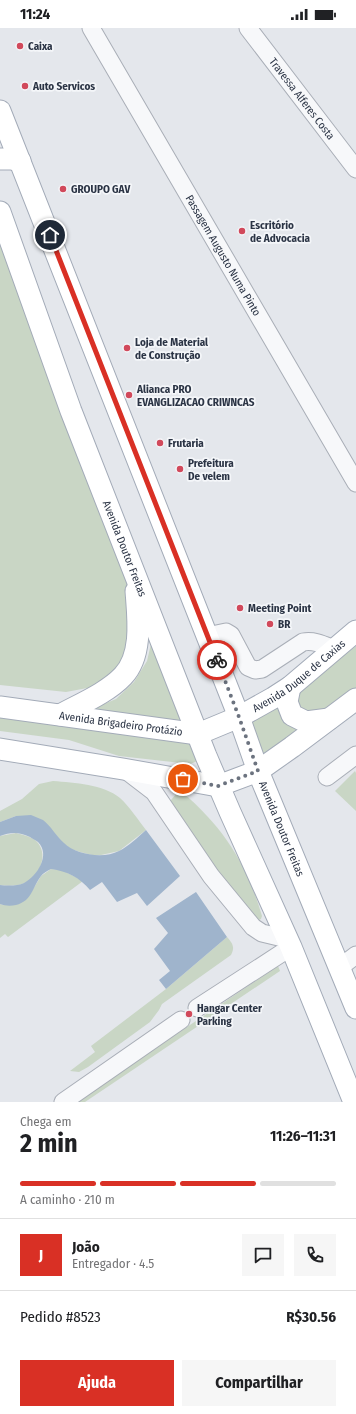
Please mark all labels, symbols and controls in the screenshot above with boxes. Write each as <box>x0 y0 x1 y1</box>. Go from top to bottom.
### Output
text: 11:24 <box>20 5 50 23</box>
place label: Caixa <box>28 40 53 53</box>
marker: Caixa <box>15 41 25 51</box>
street label: Travessa Alferes Costa <box>266 56 337 142</box>
place label: Auto Servicos <box>32 80 95 93</box>
marker: Auto Servicos <box>20 81 30 91</box>
place label: GROUPO GAV <box>71 183 130 196</box>
marker: GROUPO GAV <box>58 184 68 194</box>
street label: Passagem Augusto Numa Pinto <box>183 193 263 319</box>
pin <box>33 218 67 252</box>
place label: Escritório de Advocacia <box>250 219 311 245</box>
icon: home <box>39 224 61 246</box>
marker: Escritório de Advocacia <box>237 226 247 236</box>
place label: Loja de Material de Construção <box>135 336 209 362</box>
marker: Loja de Material de Construção <box>122 343 132 353</box>
place label: Alianca PRO EVANGLIZACAO CRIWNCAS <box>136 383 255 409</box>
marker: Alianca PRO EVANGLIZACAO CRIWNCAS <box>124 390 134 400</box>
place label: Frutaria <box>168 437 204 450</box>
marker: Frutaria <box>155 438 165 448</box>
place label: Prefeitura De velem <box>188 457 234 483</box>
marker: Prefeitura De velem <box>175 464 185 474</box>
street label: Avenida Doutor Freitas <box>100 499 149 599</box>
place label: Meeting Point <box>248 602 311 615</box>
marker: Meeting Point <box>235 603 245 613</box>
place label: BR <box>278 618 291 631</box>
marker: BR <box>265 619 275 629</box>
street label: Avenida Duque de Caxias <box>250 637 348 715</box>
courier <box>197 640 237 680</box>
icon: bike <box>206 649 228 671</box>
street label: Avenida Brigadeiro Protázio <box>58 709 184 739</box>
pin <box>166 762 200 796</box>
icon: bag <box>172 768 194 790</box>
street label: Avenida Doutor Freitas <box>256 779 307 879</box>
place label: Hangar Center Parking <box>197 1002 263 1028</box>
marker: Hangar Center Parking <box>184 1009 194 1019</box>
text: Chega em <box>20 1114 71 1129</box>
text: 11:26–11:31 <box>270 1127 336 1145</box>
text: 2 min <box>20 1128 78 1159</box>
text: A caminho · 210 m <box>20 1192 115 1207</box>
button: chat <box>242 1234 284 1276</box>
button: phone <box>294 1234 336 1276</box>
text: João <box>72 1238 100 1256</box>
text: J <box>39 1246 43 1264</box>
text: Entregador · 4.5 <box>72 1256 154 1271</box>
text: Pedido #8523 <box>20 1308 101 1326</box>
text: R$30.56 <box>286 1308 336 1326</box>
button: Ajuda <box>20 1360 174 1406</box>
button: Compartilhar <box>182 1360 336 1406</box>

